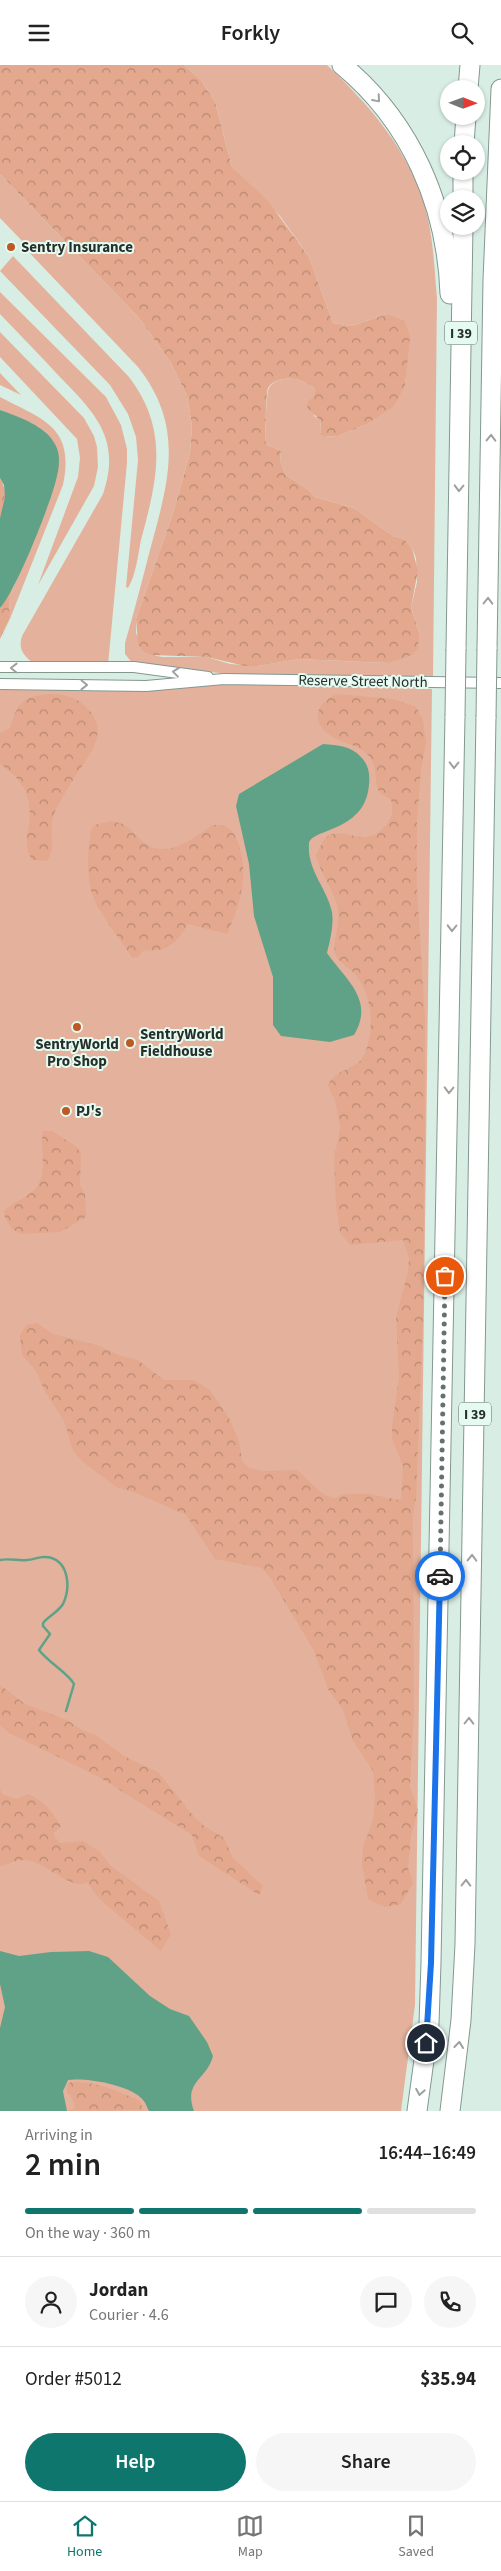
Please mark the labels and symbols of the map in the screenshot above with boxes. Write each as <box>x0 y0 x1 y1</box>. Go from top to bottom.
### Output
north arrow <box>440 80 485 125</box>
one-way arrow <box>371 93 379 102</box>
place label: Sentry Insurance <box>21 237 133 258</box>
marker: Sentry Insurance <box>5 241 17 253</box>
road number: I 39 <box>445 321 477 345</box>
one-way arrow <box>486 434 496 442</box>
one-way arrow <box>454 484 464 492</box>
one-way arrow <box>483 596 493 604</box>
one-way arrow <box>10 663 18 673</box>
one-way arrow <box>172 667 180 678</box>
street label: Reserve Street North <box>298 670 428 693</box>
one-way arrow <box>80 680 88 690</box>
one-way arrow <box>449 761 460 769</box>
one-way arrow <box>446 924 457 932</box>
marker: SentryWorld Pro Shop <box>71 1021 83 1033</box>
place label: SentryWorld Fieldhouse <box>140 1024 224 1062</box>
place label: SentryWorld Pro Shop <box>35 1034 119 1072</box>
marker: SentryWorld Fieldhouse <box>124 1037 136 1049</box>
one-way arrow <box>444 1086 454 1094</box>
place label: PJ's <box>76 1101 102 1122</box>
marker: PJ's <box>60 1105 72 1117</box>
pin <box>424 1255 466 1297</box>
road number: I 39 <box>459 1403 491 1425</box>
courier <box>415 1551 465 1601</box>
one-way arrow <box>467 1554 477 1562</box>
one-way arrow <box>464 1716 474 1724</box>
one-way arrow <box>461 1879 471 1886</box>
pin <box>405 2022 447 2064</box>
one-way arrow <box>453 2041 464 2049</box>
one-way arrow <box>415 2087 425 2096</box>

